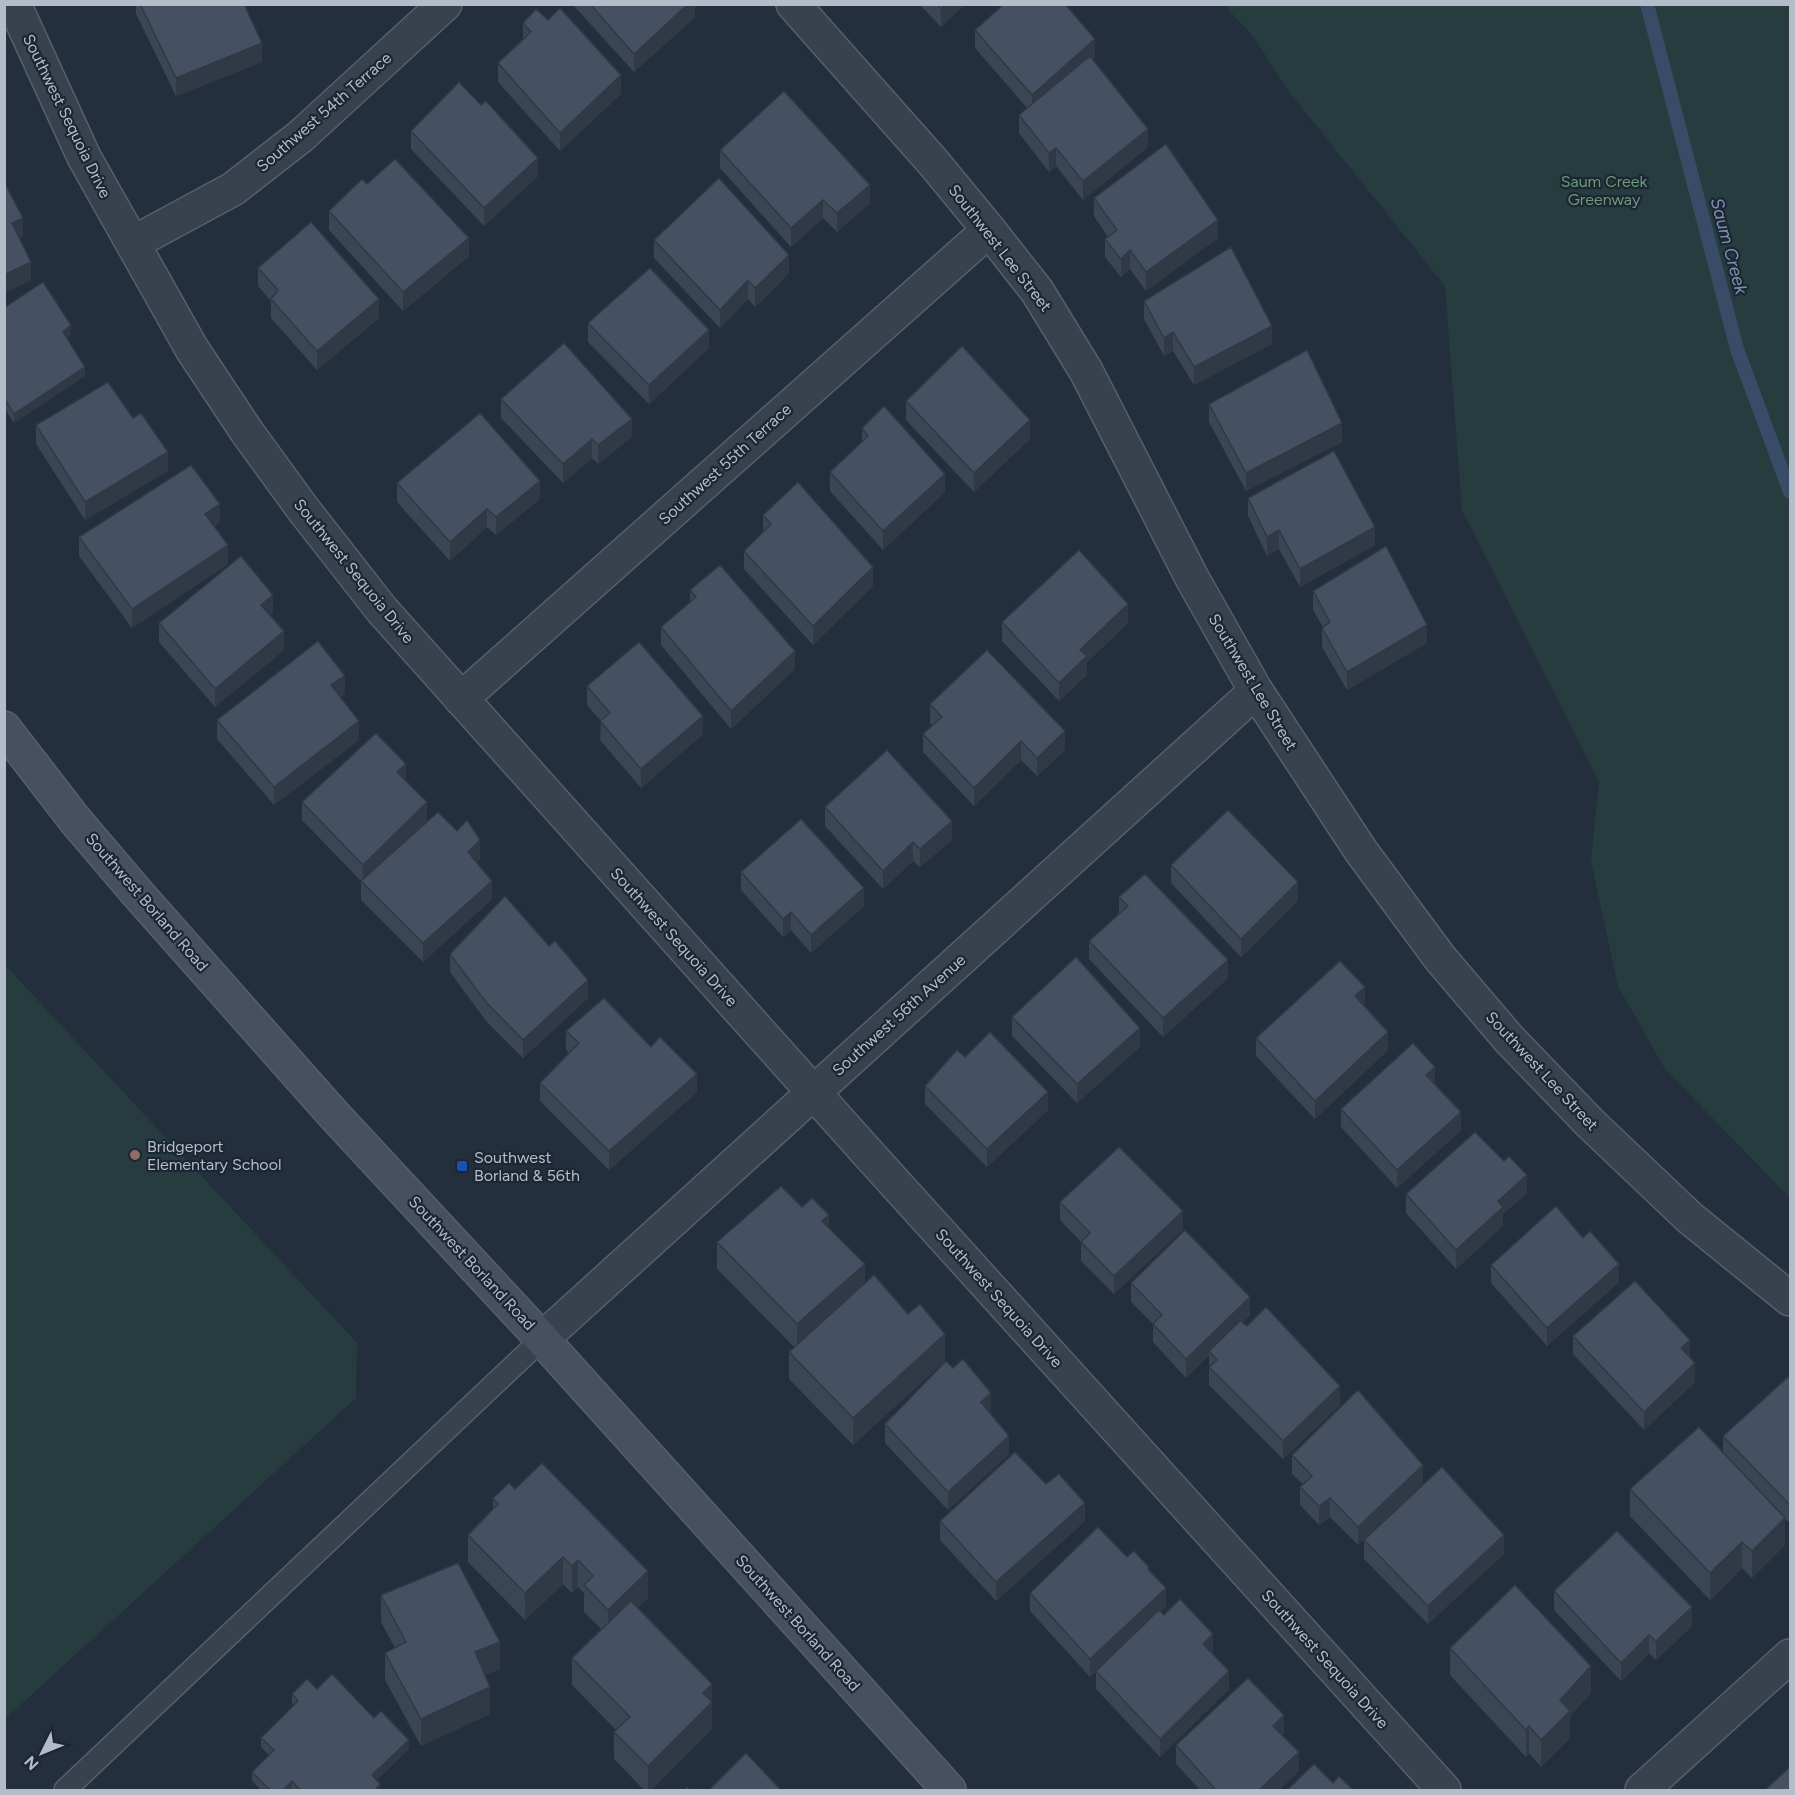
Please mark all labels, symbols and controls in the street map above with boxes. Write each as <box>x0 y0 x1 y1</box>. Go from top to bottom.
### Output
street label: Southwest Sequoia Drive <box>19 31 115 201</box>
street label: Southwest 54th Terrace <box>253 48 396 176</box>
park label: Saum Creek Greenway <box>1561 172 1648 209</box>
street label: Southwest Lee Street <box>944 181 1056 315</box>
water label: Saum Creek <box>1706 195 1753 298</box>
street label: Southwest 55th Terrace <box>655 399 795 529</box>
street label: Southwest Sequoia Drive <box>290 495 418 647</box>
street label: Southwest Lee Street <box>1205 610 1301 754</box>
street label: Southwest Borland Road <box>82 829 212 975</box>
street label: Southwest Sequoia Drive <box>607 864 742 1011</box>
street label: Southwest 56th Avenue <box>828 950 970 1080</box>
street label: Southwest Lee Street <box>1482 1007 1602 1135</box>
place label: Bridgeport Elementary School <box>147 1137 281 1174</box>
marker: Bridgeport Elementary School <box>128 1148 142 1162</box>
place label: Southwest Borland & 56th <box>474 1148 580 1185</box>
marker: Southwest Borland & 56th <box>455 1159 469 1173</box>
street label: Southwest Borland Road <box>405 1192 539 1334</box>
street label: Southwest Sequoia Drive <box>932 1225 1067 1372</box>
street label: Southwest Borland Road <box>732 1551 864 1695</box>
street label: Southwest Sequoia Drive <box>1258 1586 1393 1733</box>
north arrow <box>12 1723 72 1783</box>
text: N <box>20 1752 43 1774</box>

